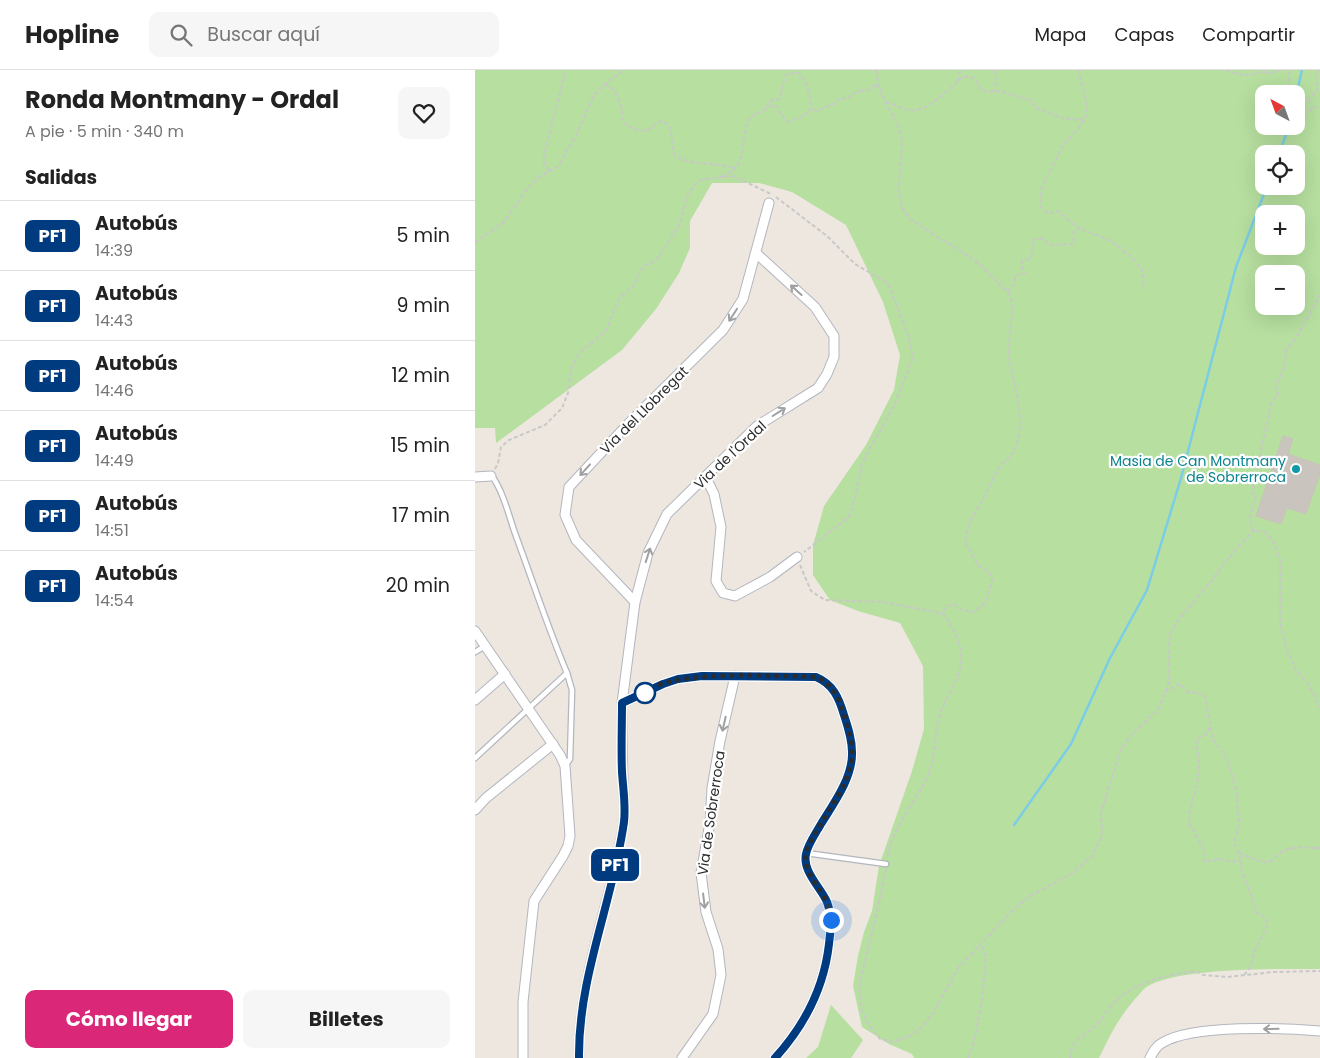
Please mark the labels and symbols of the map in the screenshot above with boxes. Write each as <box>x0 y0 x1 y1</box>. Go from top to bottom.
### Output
north arrow <box>1255 85 1305 135</box>
one-way arrow <box>789 284 802 296</box>
one-way arrow <box>728 307 738 321</box>
street label: Via del Llobregat <box>595 361 693 459</box>
one-way arrow <box>771 407 785 417</box>
street label: Via de l'Ordal <box>689 416 771 494</box>
place label: Masia de Can Montmany de Sobrerroca <box>1110 451 1286 487</box>
marker: Masia de Can Montmany de Sobrerroca <box>1290 463 1302 475</box>
one-way arrow <box>579 464 591 477</box>
one-way arrow <box>644 548 653 564</box>
unlabelled marker <box>634 682 656 704</box>
one-way arrow <box>719 715 728 731</box>
street label: Via de Sobrerroca <box>692 749 730 877</box>
line badge: PF1 <box>586 849 644 881</box>
one-way arrow <box>699 893 709 909</box>
your location <box>819 908 844 933</box>
one-way arrow <box>1264 1024 1280 1034</box>

